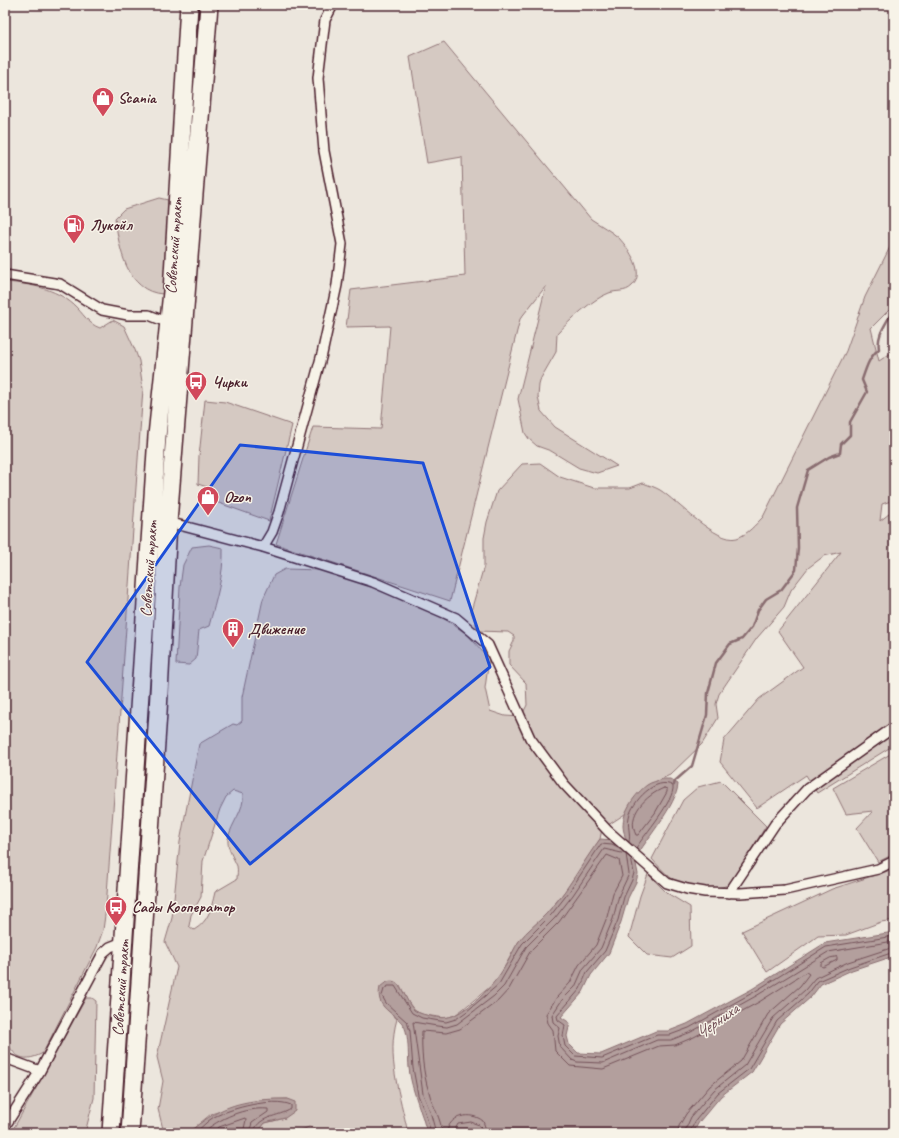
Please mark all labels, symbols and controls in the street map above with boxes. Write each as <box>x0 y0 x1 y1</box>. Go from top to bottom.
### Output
shop icon: Scania <box>90 85 116 118</box>
place label: Scania <box>118 88 157 108</box>
street label: Советский тракт <box>161 196 187 295</box>
fuel station icon: Лукойл <box>61 212 87 245</box>
place label: Лукойл <box>90 215 134 235</box>
bus stop icon: Чирки <box>183 369 209 402</box>
place label: Чирки <box>212 372 248 392</box>
shop icon: Ozon <box>195 484 221 517</box>
place label: Ozon <box>224 487 251 507</box>
street label: Советский тракт <box>136 519 162 618</box>
building icon: Движение <box>220 616 246 649</box>
place label: Движение <box>248 619 306 639</box>
bus stop icon: Сады Кооператор <box>103 894 129 927</box>
place label: Сады Кооператор <box>132 897 235 917</box>
street label: Советский тракт <box>108 938 134 1037</box>
water label: Черниха <box>691 997 744 1044</box>

